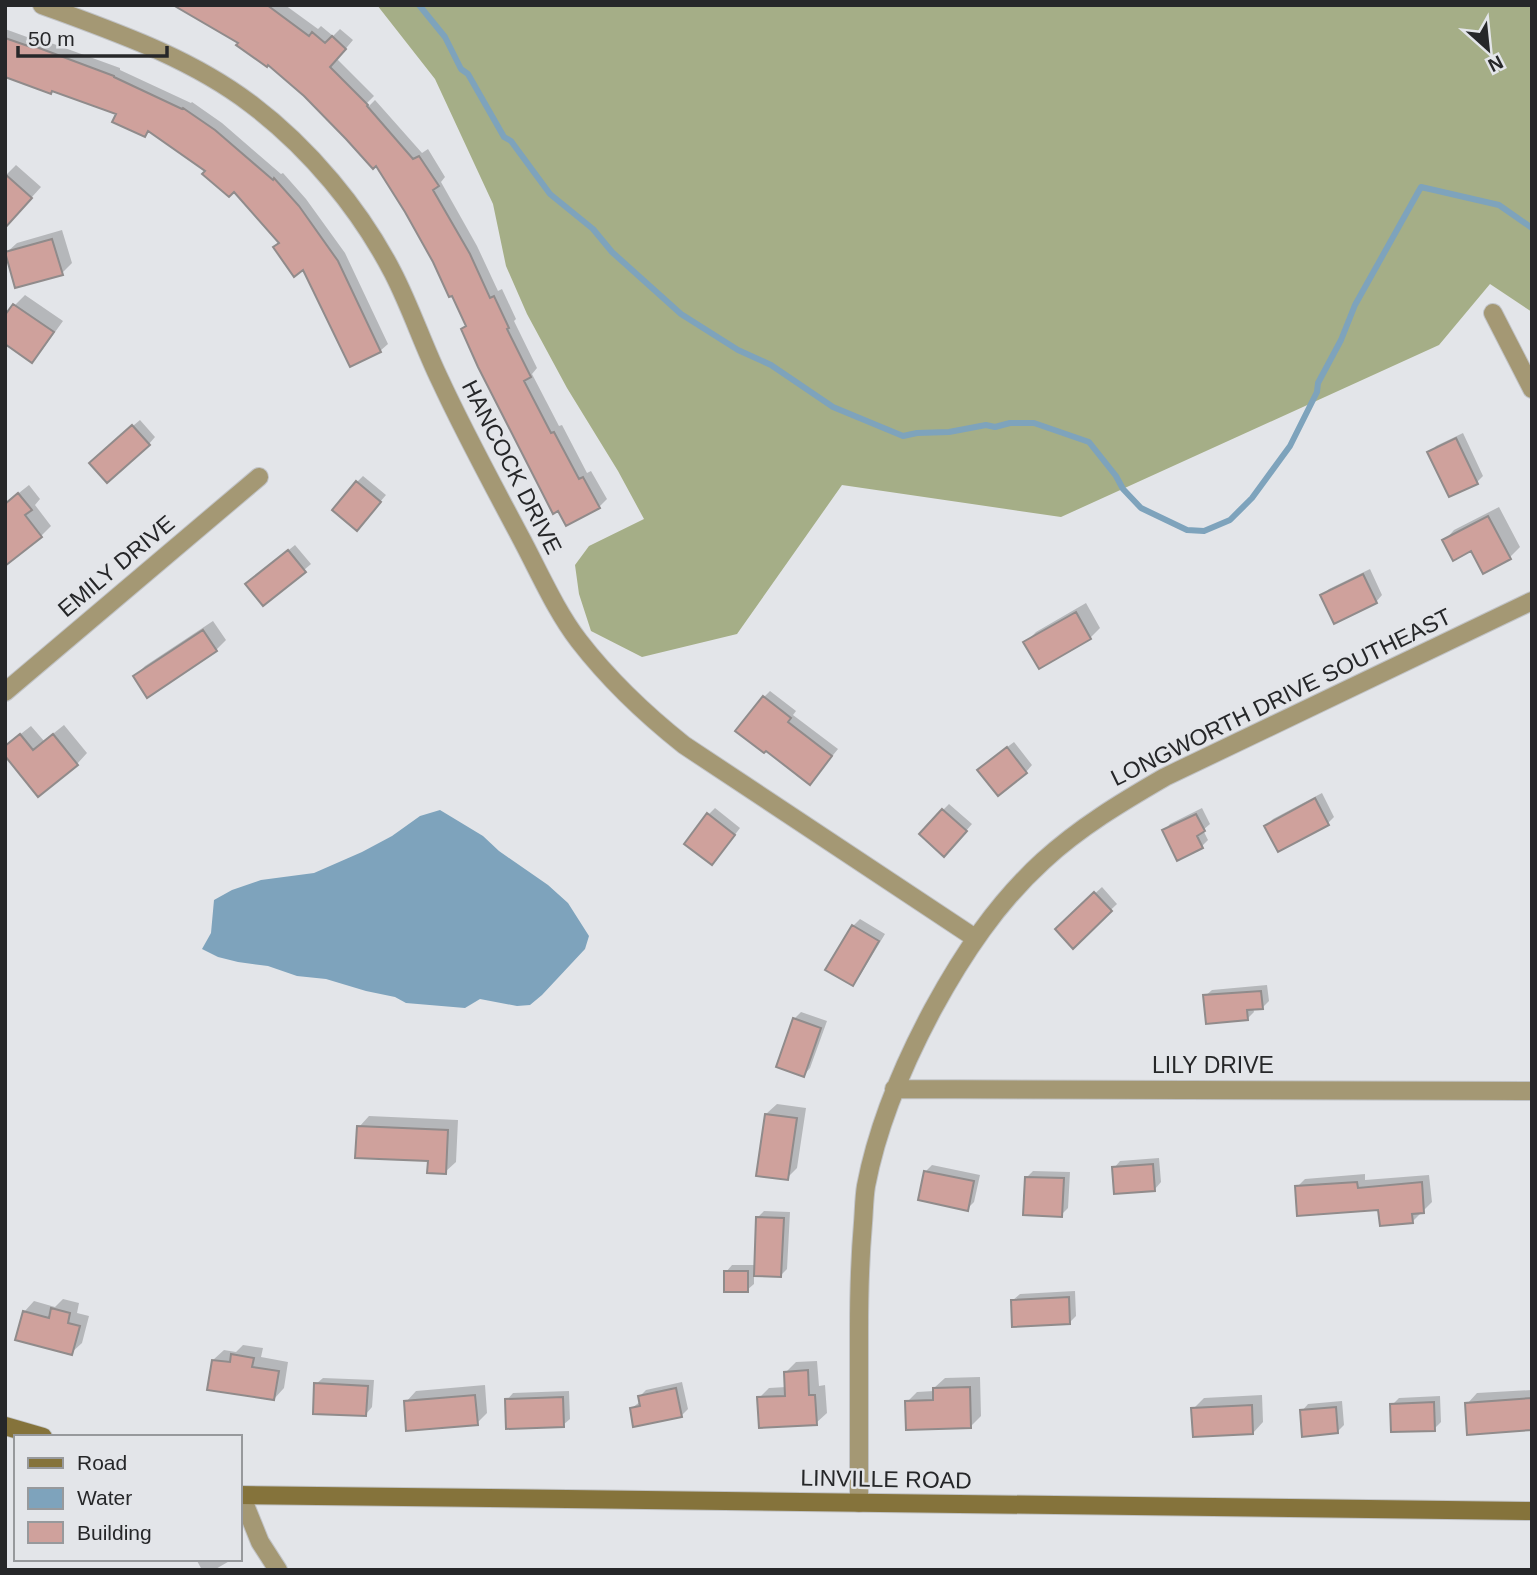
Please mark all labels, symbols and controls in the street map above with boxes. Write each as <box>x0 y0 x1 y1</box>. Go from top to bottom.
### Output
scale bar <box>18 14 166 58</box>
north arrow <box>1453 14 1523 84</box>
text: 50 m <box>28 27 75 50</box>
text: N <box>1485 51 1506 76</box>
street label: HANCOCK DRIVE <box>457 376 567 558</box>
street label: EMILY DRIVE <box>53 510 179 622</box>
street label: LONGWORTH DRIVE SOUTHEAST <box>1107 603 1455 791</box>
street label: LILY DRIVE <box>1152 1052 1274 1078</box>
legend <box>14 1435 242 1561</box>
text: Road <box>77 1451 127 1474</box>
street label: LINVILLE ROAD <box>800 1465 972 1493</box>
text: Water <box>77 1486 132 1509</box>
text: Building <box>77 1521 152 1544</box>

